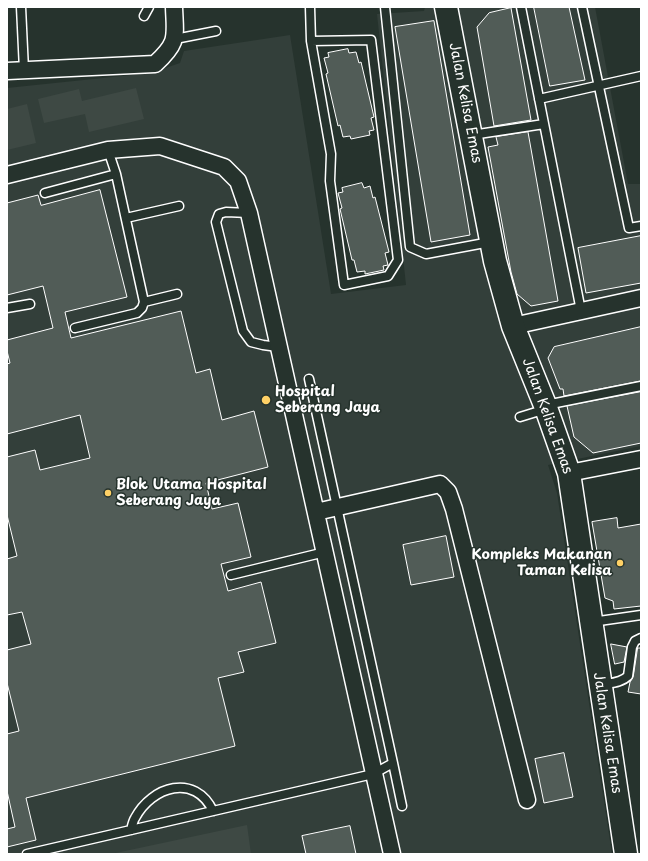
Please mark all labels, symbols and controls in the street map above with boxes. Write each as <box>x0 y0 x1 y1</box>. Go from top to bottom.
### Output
street label: Jalan Kelisa Emas <box>445 42 485 164</box>
street label: Jalan Kelisa Emas <box>518 356 576 476</box>
place label: Hospital Seberang Jaya <box>275 384 380 416</box>
marker: Hospital Seberang Jaya <box>260 394 272 406</box>
place label: Blok Utama Hospital Seberang Jaya <box>116 477 267 510</box>
marker: Blok Utama Hospital Seberang Jaya <box>103 488 113 498</box>
place label: Kompleks Makanan Taman Kelisa <box>472 547 612 580</box>
marker: Kompleks Makanan Taman Kelisa <box>615 558 625 568</box>
street label: Jalan Kelisa Emas <box>589 671 625 795</box>

